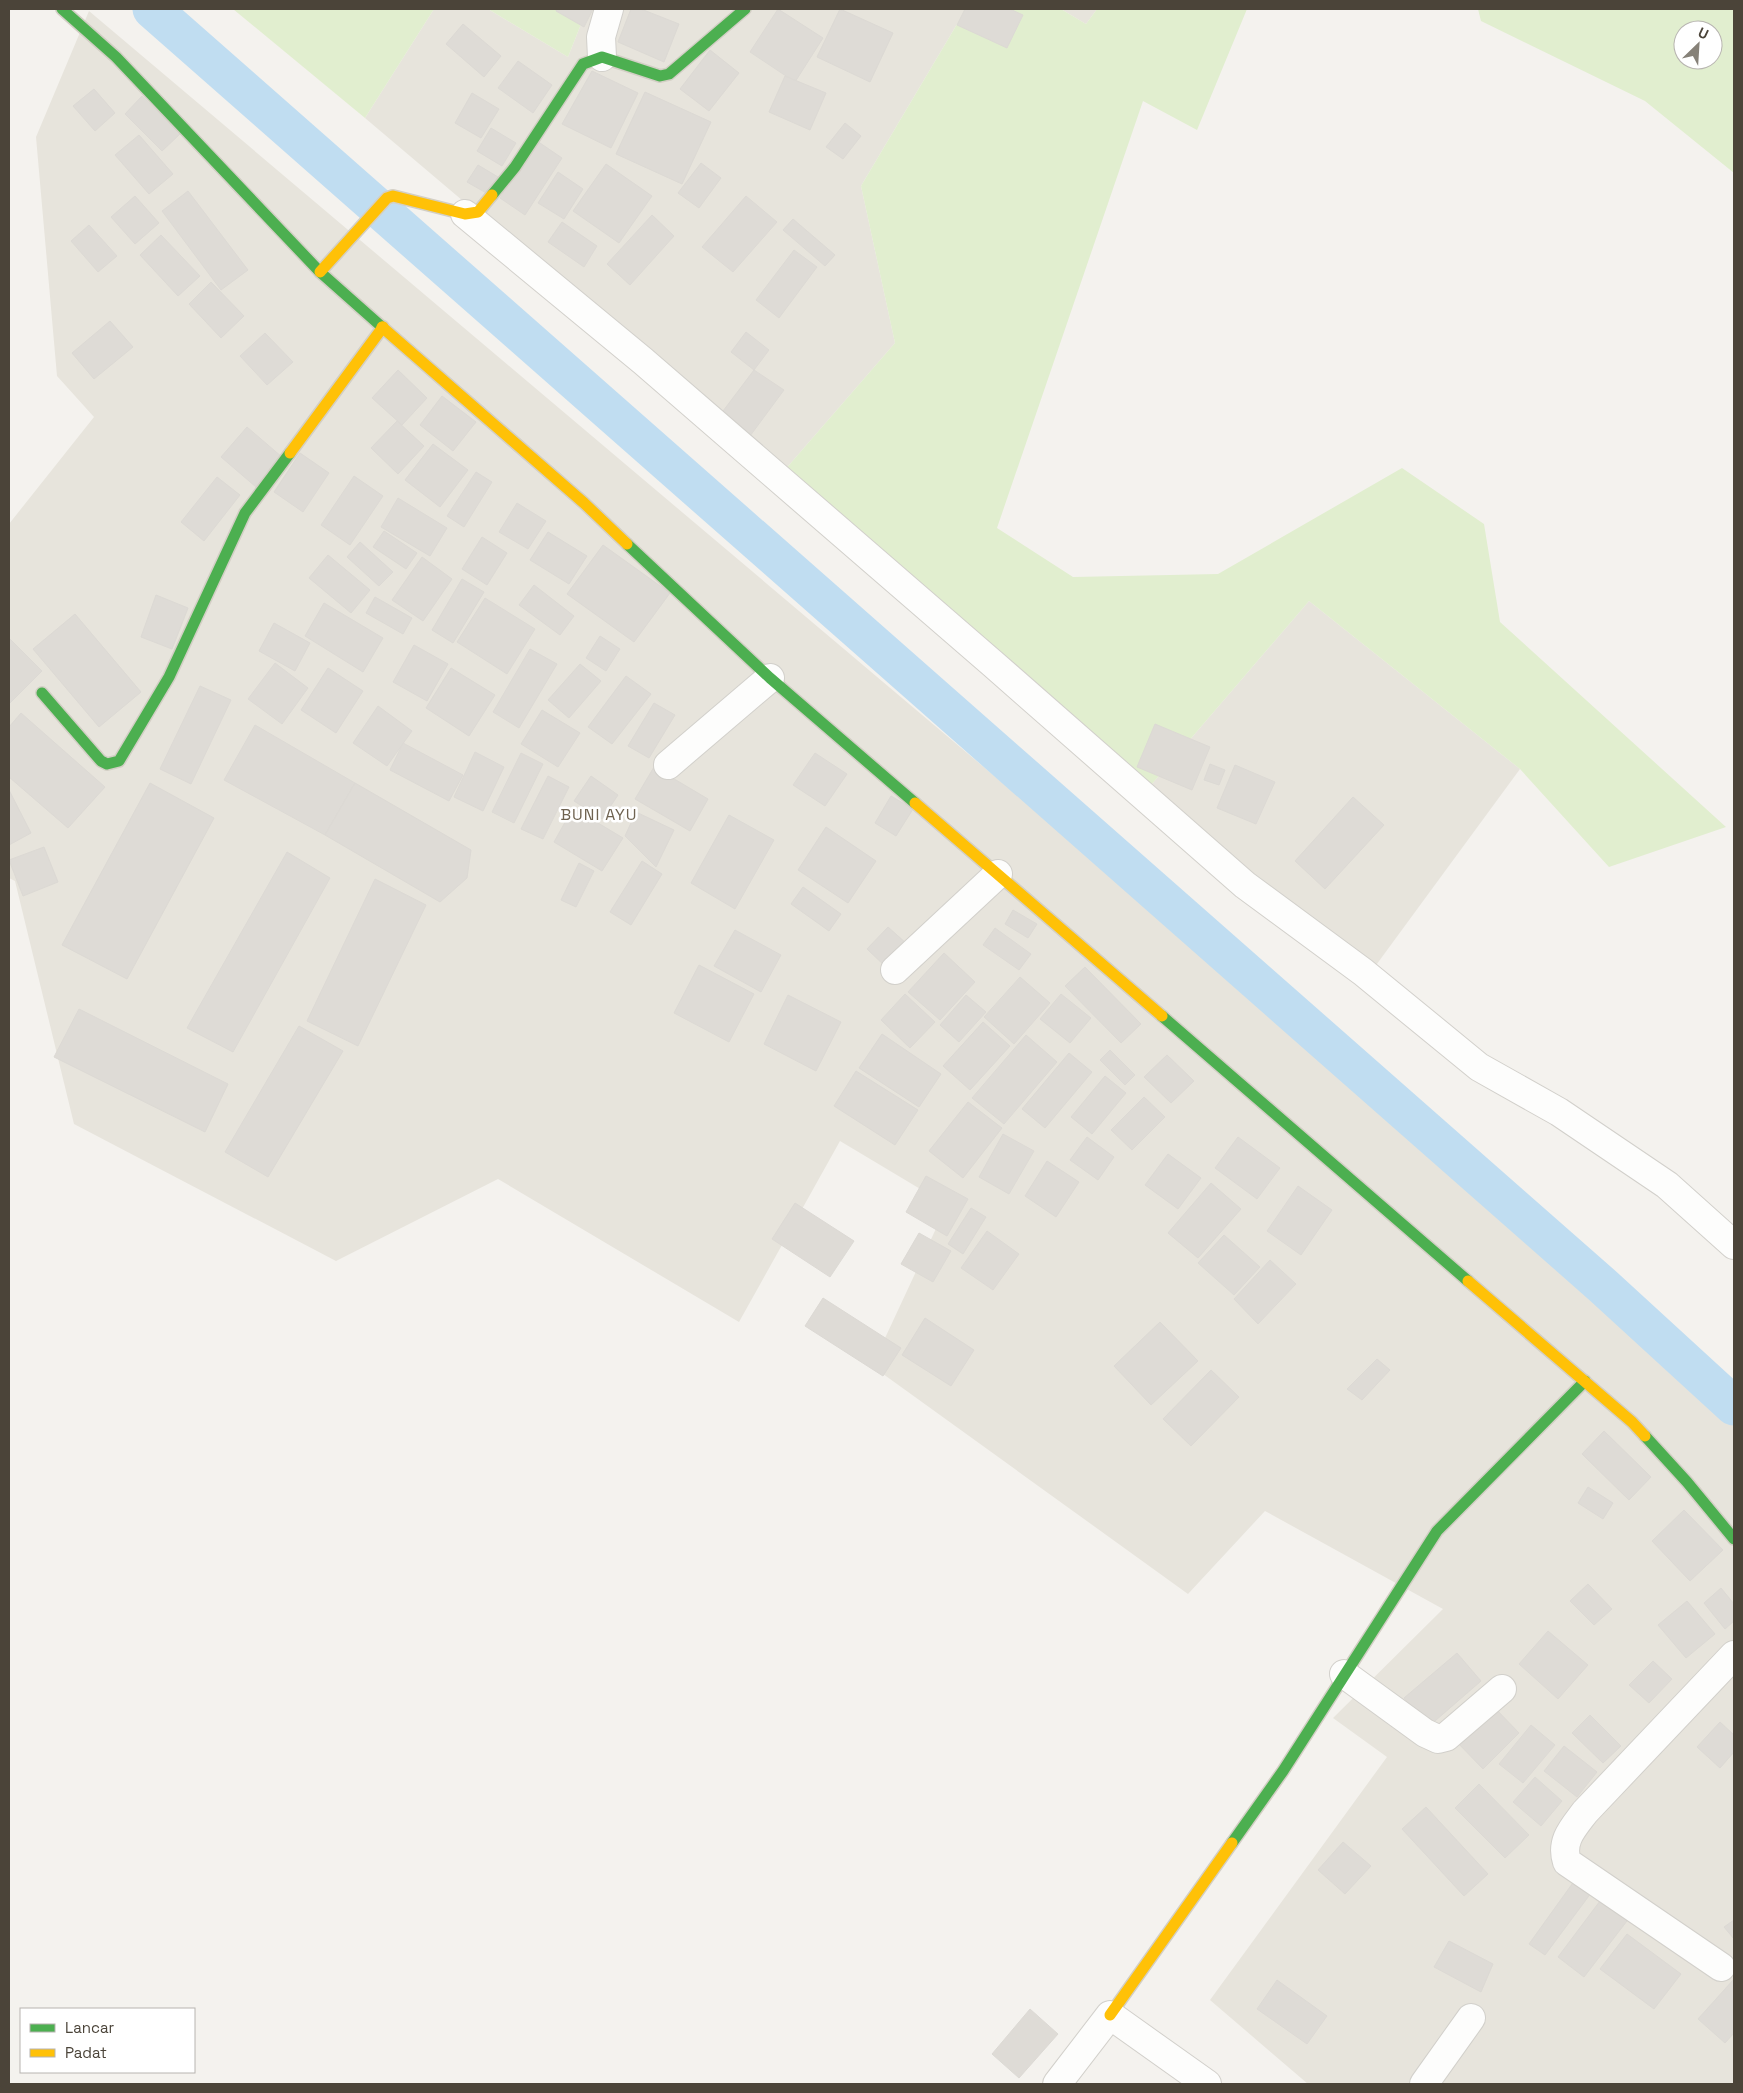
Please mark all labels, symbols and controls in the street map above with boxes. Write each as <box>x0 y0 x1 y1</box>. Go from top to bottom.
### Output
north arrow <box>1673 20 1723 70</box>
text: U <box>1695 23 1712 43</box>
district label: BUNI AYU <box>561 804 637 825</box>
legend <box>20 2008 195 2073</box>
text: Lancar <box>65 2018 115 2037</box>
text: Padat <box>65 2043 107 2062</box>

